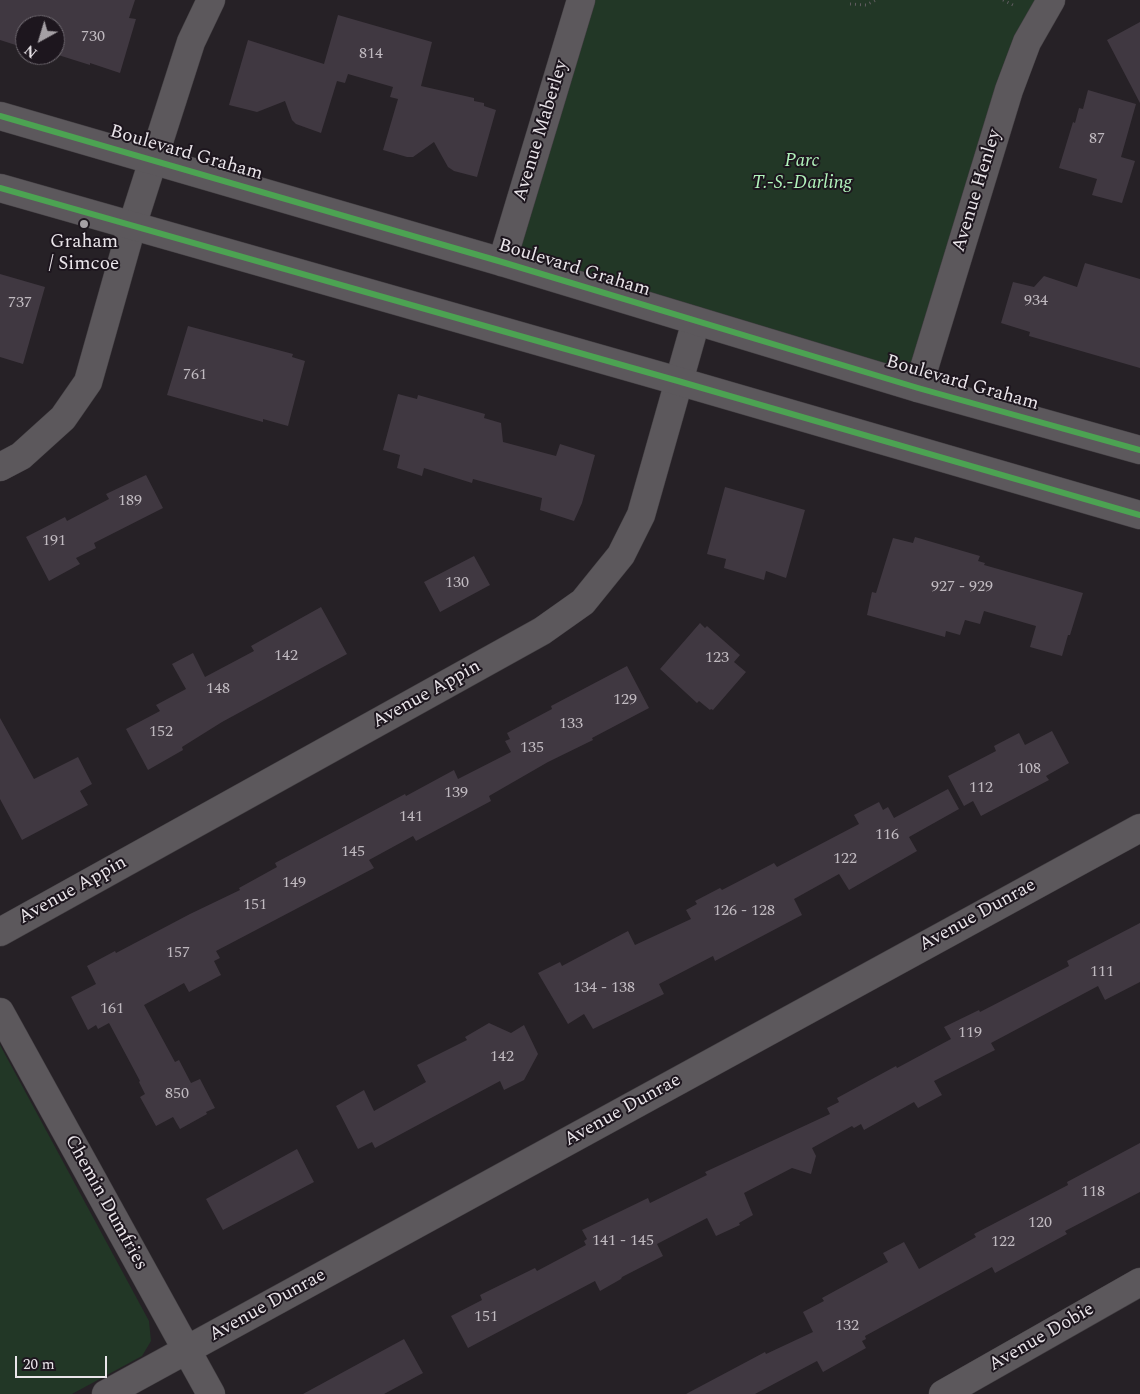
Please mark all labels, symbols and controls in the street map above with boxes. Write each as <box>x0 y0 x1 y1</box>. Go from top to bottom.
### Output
north arrow <box>15 15 65 65</box>
house number: 730 <box>81 28 105 48</box>
text: N <box>20 40 42 63</box>
house number: 814 <box>359 45 383 65</box>
street label: Avenue Maberley <box>510 58 574 204</box>
street label: Boulevard Graham <box>107 121 265 187</box>
street label: Avenue Henley <box>949 127 1007 255</box>
house number: 87 <box>1089 130 1105 150</box>
park label: Parc T.-S.-Darling <box>752 151 852 195</box>
marker: Graham / Simcoe <box>78 218 90 230</box>
place label: Graham / Simcoe <box>49 232 119 276</box>
street label: Boulevard Graham <box>495 235 653 303</box>
house number: 934 <box>1024 292 1048 312</box>
house number: 737 <box>8 294 32 314</box>
street label: Boulevard Graham <box>883 351 1041 417</box>
house number: 761 <box>183 366 207 386</box>
house number: 189 <box>118 492 142 512</box>
house number: 191 <box>42 532 66 552</box>
house number: 130 <box>445 574 469 594</box>
house number: 927 - 929 <box>931 578 993 598</box>
house number: 142 <box>274 647 298 667</box>
house number: 123 <box>705 649 729 669</box>
street label: Avenue Appin <box>369 656 485 734</box>
house number: 148 <box>206 680 230 700</box>
house number: 129 <box>613 691 637 711</box>
house number: 133 <box>559 715 583 735</box>
house number: 152 <box>149 723 173 743</box>
house number: 135 <box>520 739 544 759</box>
house number: 108 <box>1017 760 1041 780</box>
house number: 112 <box>969 779 993 799</box>
house number: 139 <box>444 784 468 804</box>
house number: 141 <box>399 808 423 828</box>
house number: 116 <box>875 826 899 846</box>
house number: 145 <box>341 843 365 863</box>
house number: 122 <box>833 850 857 870</box>
street label: Avenue Appin <box>15 852 131 930</box>
house number: 149 <box>282 874 306 894</box>
street label: Avenue Dunrae <box>916 874 1040 958</box>
house number: 151 <box>243 896 267 916</box>
house number: 126 - 128 <box>713 902 775 922</box>
house number: 157 <box>166 944 190 964</box>
house number: 111 <box>1090 963 1114 983</box>
house number: 134 - 138 <box>573 979 635 999</box>
house number: 161 <box>100 1000 124 1020</box>
house number: 119 <box>958 1024 982 1044</box>
house number: 142 <box>490 1048 514 1068</box>
street label: Avenue Dunrae <box>561 1069 685 1153</box>
house number: 850 <box>165 1085 189 1105</box>
street label: Chemin Dumfries <box>58 1131 152 1275</box>
house number: 118 <box>1081 1183 1105 1203</box>
house number: 120 <box>1028 1214 1052 1234</box>
house number: 141 - 145 <box>592 1232 654 1252</box>
house number: 122 <box>991 1233 1015 1253</box>
street label: Avenue Dunrae <box>206 1264 330 1348</box>
street label: Avenue Dobie <box>985 1299 1099 1377</box>
house number: 151 <box>474 1308 498 1328</box>
house number: 132 <box>835 1317 859 1337</box>
scale bar <box>18 1346 110 1378</box>
text: 20 m <box>23 1353 55 1376</box>

